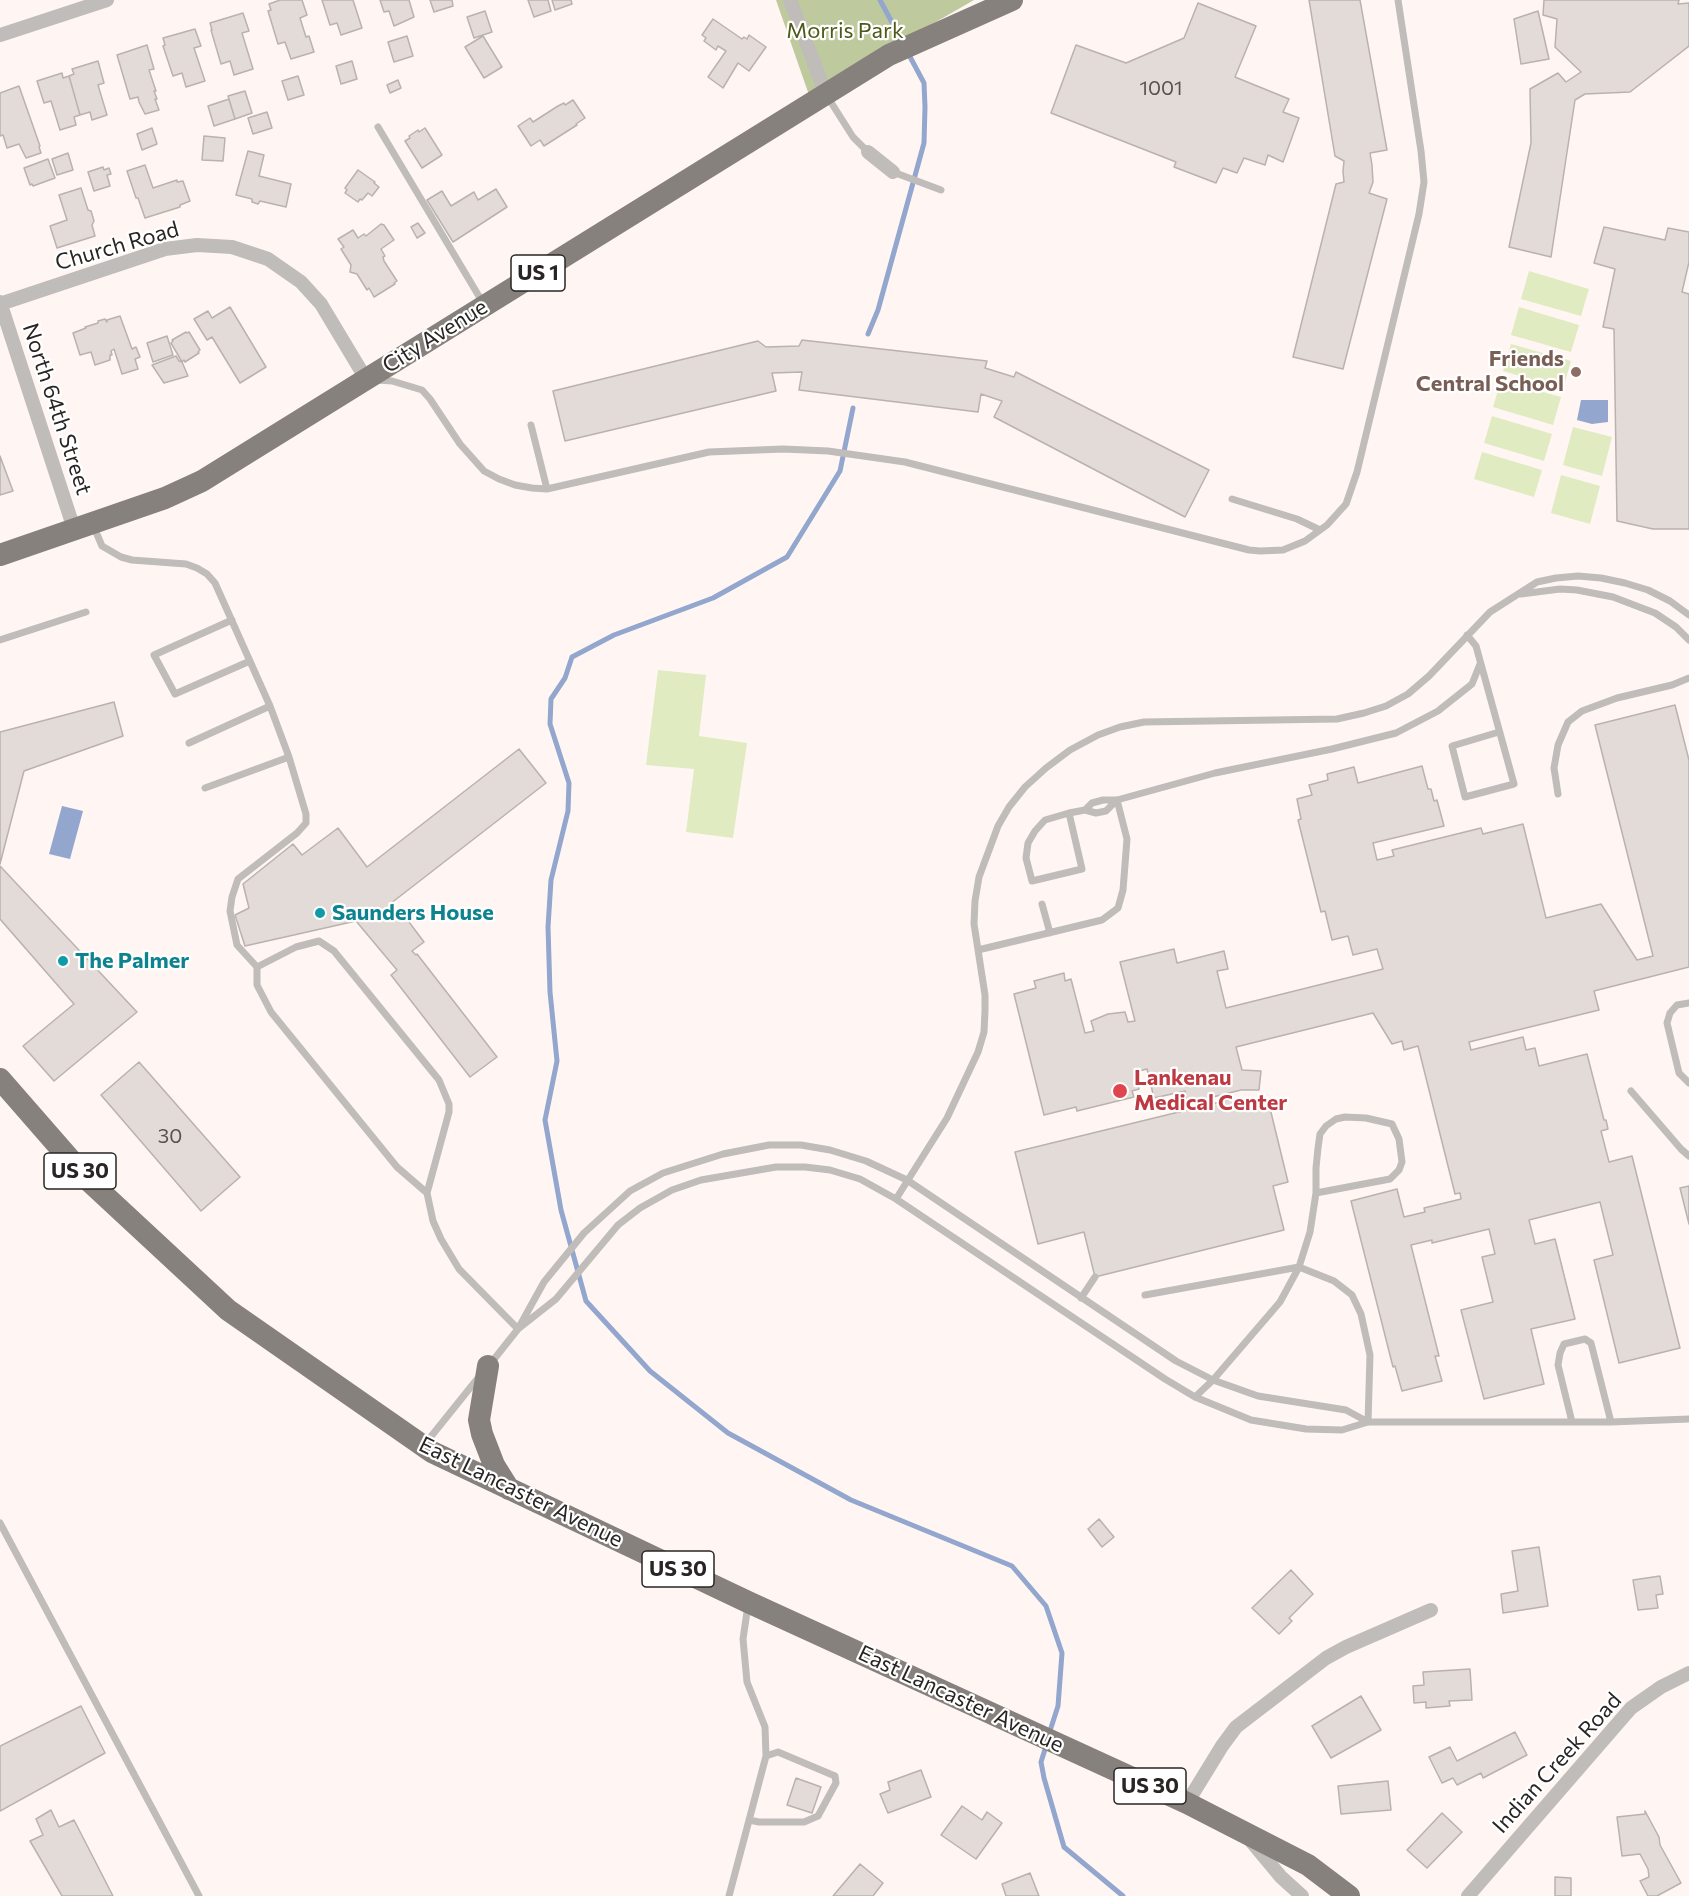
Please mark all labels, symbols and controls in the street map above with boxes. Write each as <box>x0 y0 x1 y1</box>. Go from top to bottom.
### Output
park label: Morris Park <box>786 18 904 44</box>
house number: 1001 <box>1139 76 1183 100</box>
street label: Church Road <box>52 216 182 276</box>
road number: US 1 <box>511 255 565 291</box>
street label: City Avenue <box>378 293 492 379</box>
street label: North 64th Street <box>17 320 97 498</box>
place label: Friends Central School <box>1416 346 1564 398</box>
marker: Friends Central School <box>1569 365 1583 379</box>
place label: Saunders House <box>332 900 494 926</box>
marker: Saunders House <box>313 906 327 920</box>
place label: The Palmer <box>75 948 189 974</box>
marker: The Palmer <box>56 954 70 968</box>
place label: Lankenau Medical Center <box>1134 1065 1287 1116</box>
marker: Lankenau Medical Center <box>1111 1082 1129 1100</box>
house number: 30 <box>158 1124 182 1148</box>
road number: US 30 <box>44 1153 116 1189</box>
street label: East Lancaster Avenue <box>415 1431 627 1553</box>
road number: US 30 <box>642 1551 714 1587</box>
street label: East Lancaster Avenue <box>854 1640 1068 1758</box>
street label: Indian Creek Road <box>1487 1687 1627 1839</box>
road number: US 30 <box>1114 1768 1186 1804</box>

